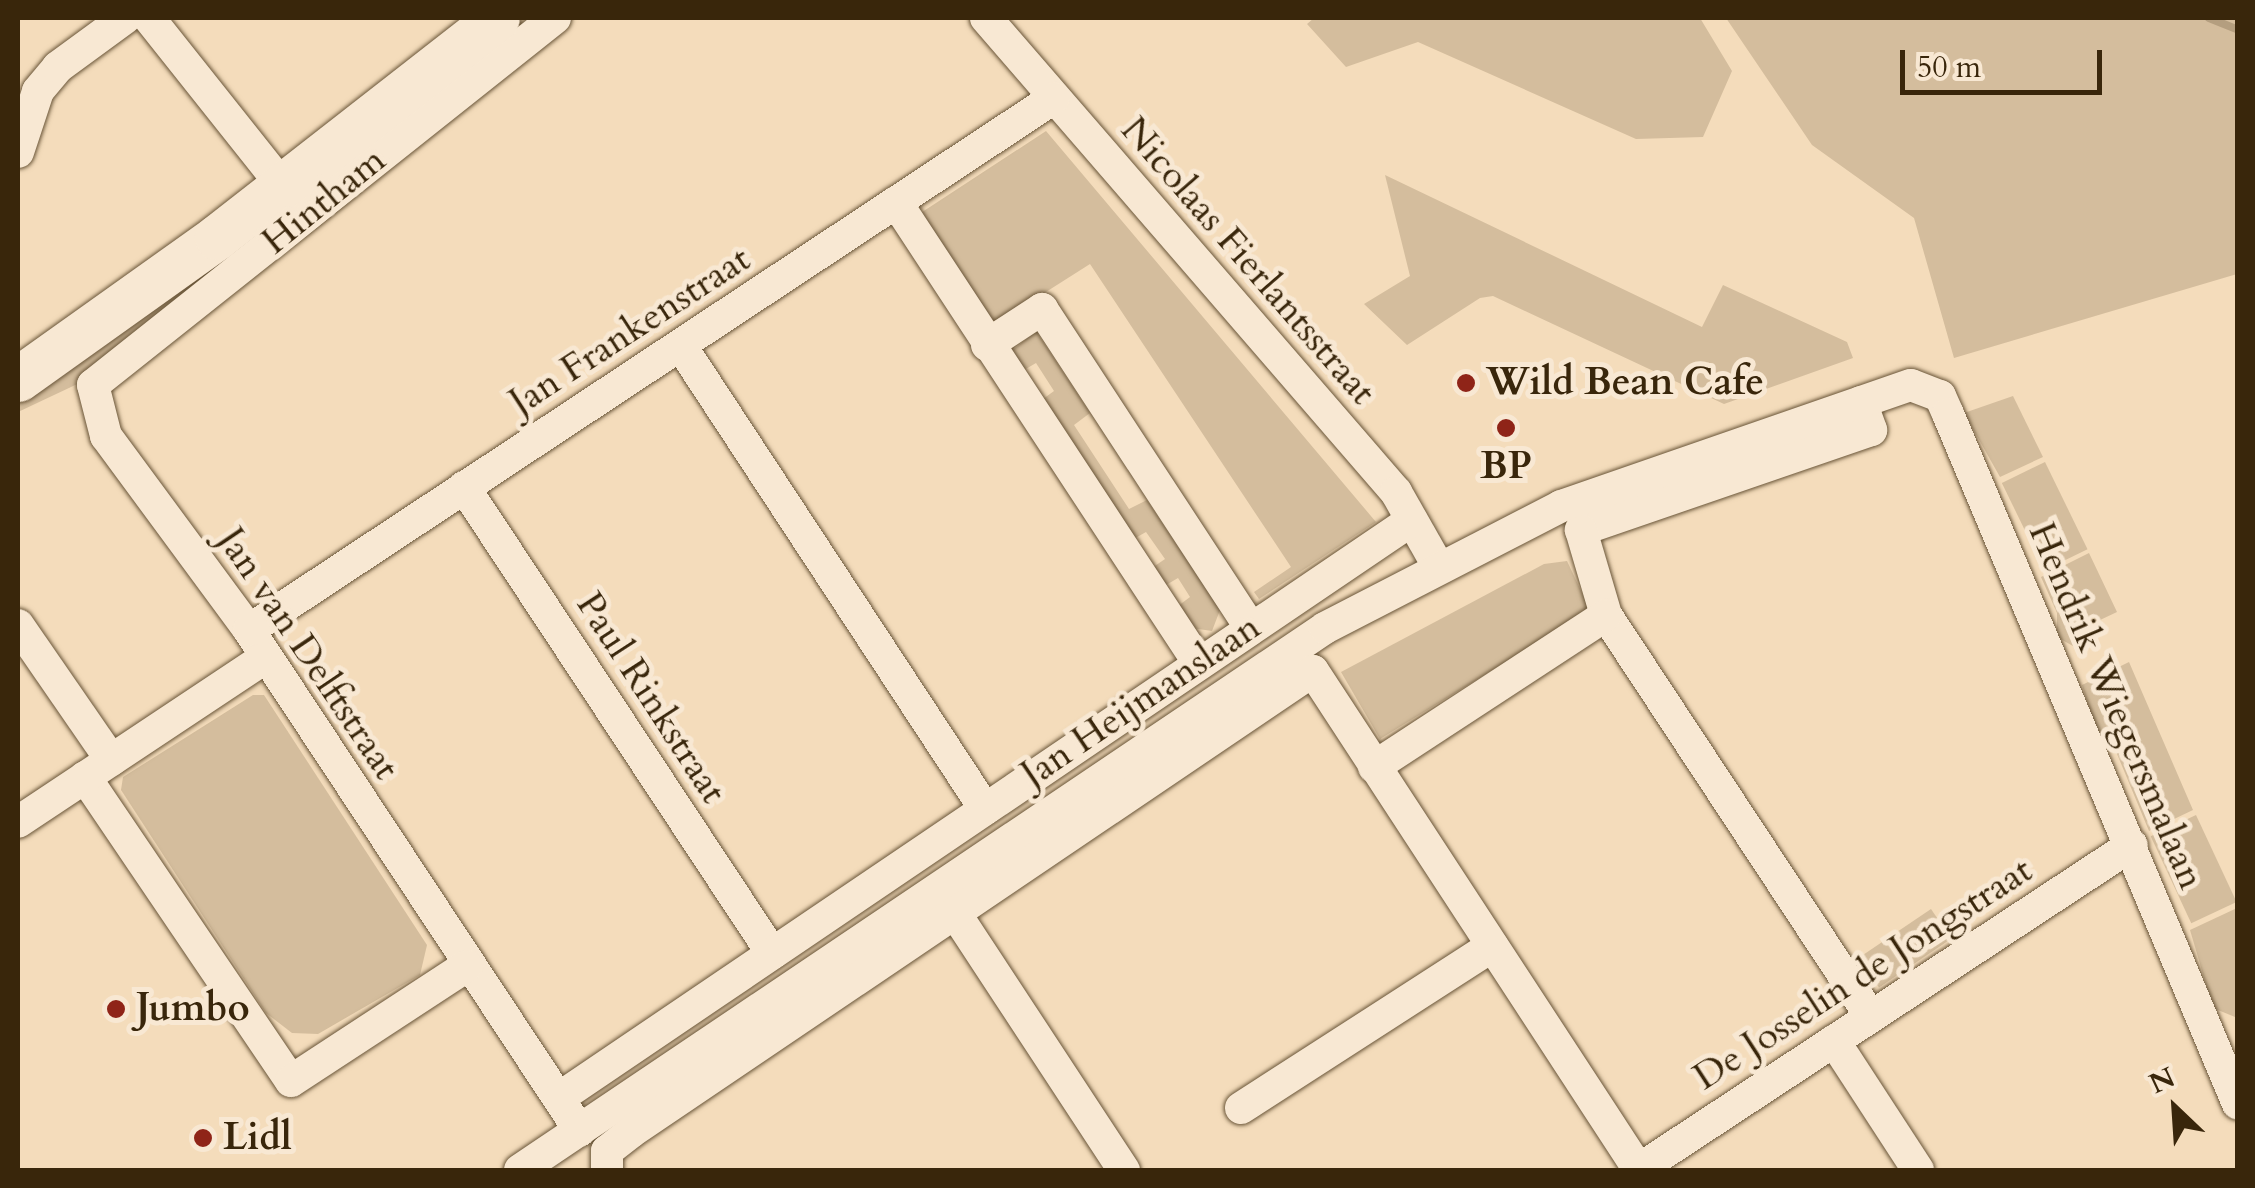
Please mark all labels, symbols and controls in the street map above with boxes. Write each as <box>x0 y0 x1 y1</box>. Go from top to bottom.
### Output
scale bar <box>1905 30 2108 92</box>
text: 50 m <box>1917 47 1981 88</box>
street label: Nicolaas Fierlantsstraat <box>1111 108 1385 414</box>
street label: Hintham <box>253 138 395 264</box>
street label: Jan Frankenstraat <box>501 236 759 426</box>
place label: Wild Bean Cafe <box>1486 360 1764 406</box>
marker: Wild Bean Cafe <box>1455 372 1477 394</box>
marker: BP <box>1495 417 1517 439</box>
place label: BP <box>1480 444 1532 490</box>
street label: Hendrik Wiegersmalaan <box>2018 516 2214 896</box>
street label: Jan van Delftstraat <box>207 520 409 788</box>
street label: Paul Rinkstraat <box>566 584 736 812</box>
street label: Jan Heijmanslaan <box>1013 604 1269 798</box>
street label: De Josselin de Jongstraat <box>1685 848 2041 1100</box>
place label: Jumbo <box>136 986 250 1032</box>
marker: Jumbo <box>105 998 127 1020</box>
north arrow <box>2125 1058 2225 1158</box>
text: N <box>2143 1058 2181 1103</box>
place label: Lidl <box>223 1115 292 1161</box>
marker: Lidl <box>192 1127 214 1149</box>

